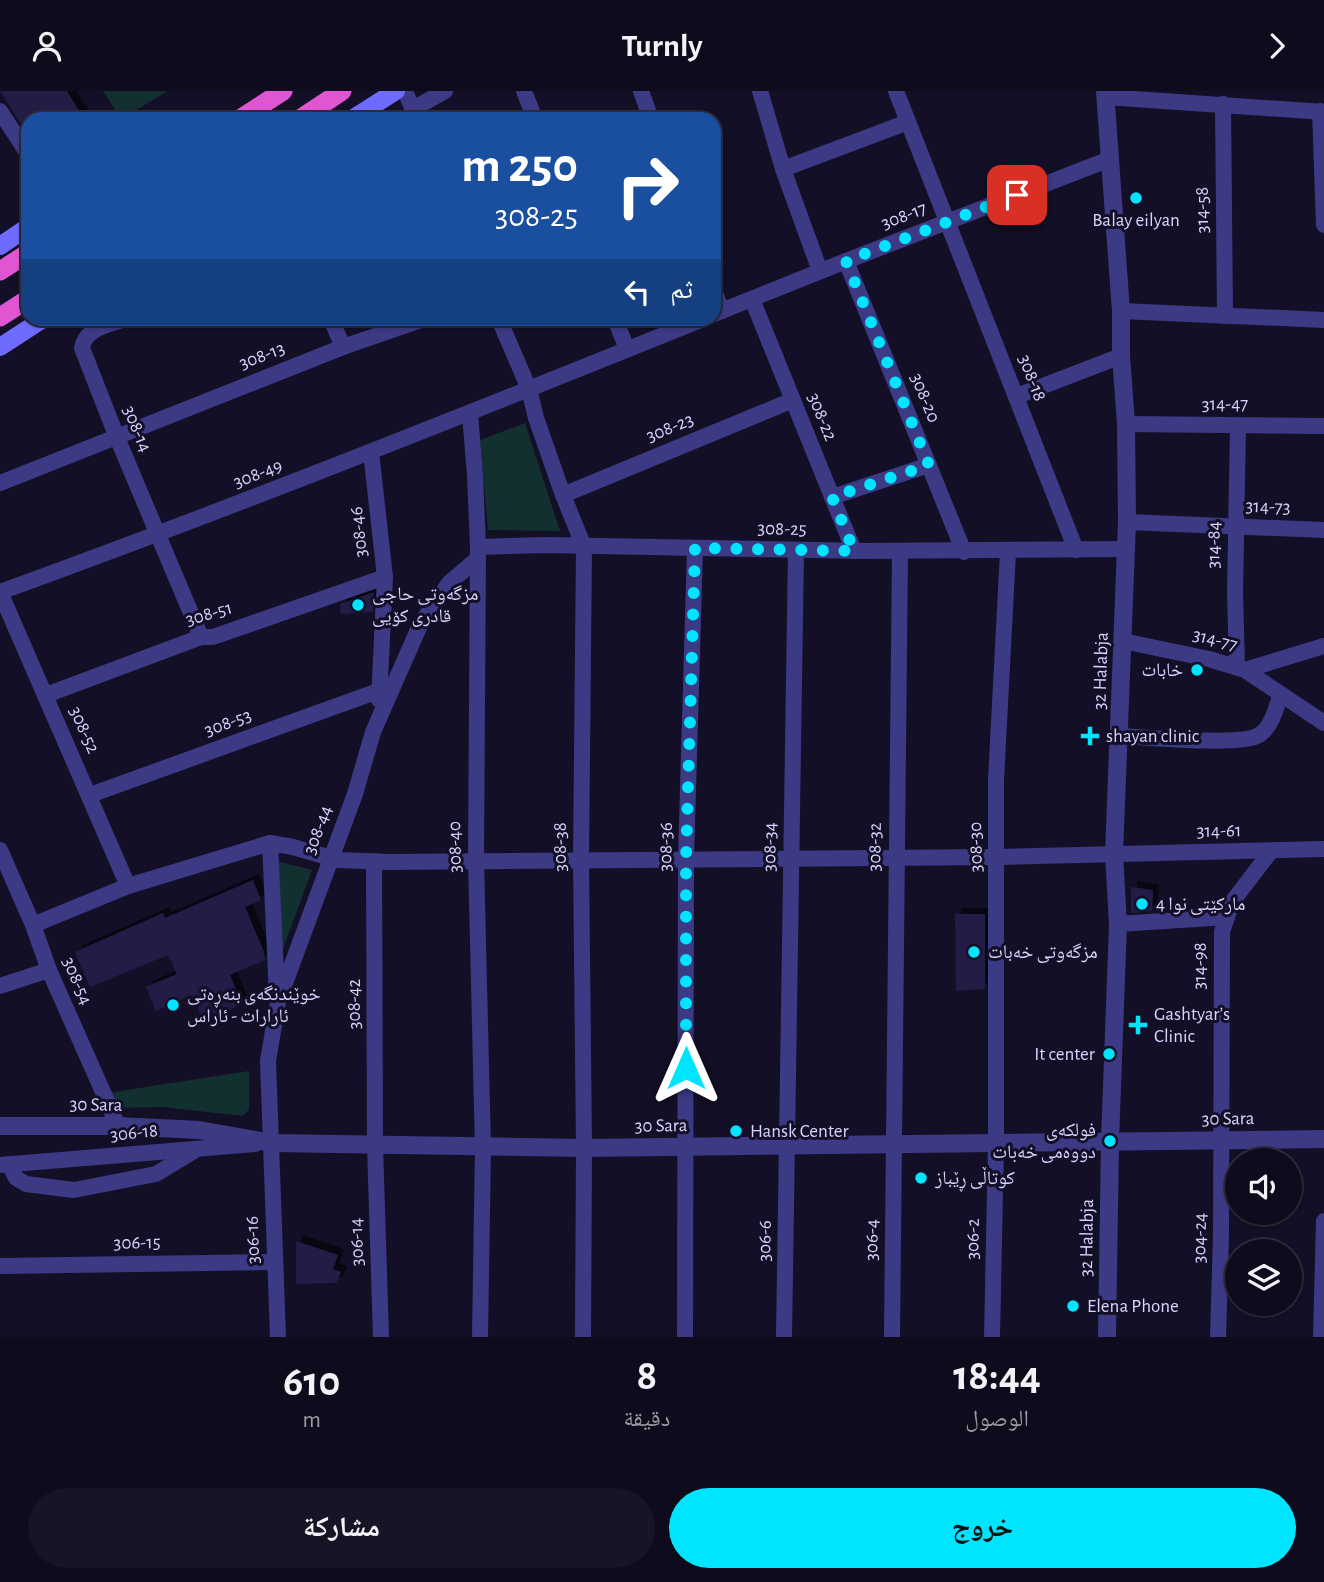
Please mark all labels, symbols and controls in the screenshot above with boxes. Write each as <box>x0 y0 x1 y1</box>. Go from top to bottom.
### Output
icon: person <box>28 27 66 65</box>
icon: forward <box>1258 27 1296 65</box>
text: Turnly <box>621 30 703 62</box>
icon: right <box>602 140 693 231</box>
text: 250 m <box>461 142 578 191</box>
pin <box>987 165 1047 225</box>
icon: arrive <box>998 176 1036 214</box>
street label: 314-58 <box>1193 187 1212 233</box>
marker: Balay eilyan <box>1128 190 1144 206</box>
street label: 308-17 <box>879 199 929 233</box>
text: 308-25 <box>495 200 578 232</box>
place label: Balay eilyan <box>1092 211 1180 230</box>
icon: left <box>618 273 656 311</box>
text: ثم <box>670 277 693 303</box>
street label: 308-13 <box>237 339 287 373</box>
street label: 308-18 <box>1014 352 1050 404</box>
street label: 308-20 <box>907 371 943 425</box>
street label: 308-22 <box>804 390 840 444</box>
street label: 314-47 <box>1202 395 1248 414</box>
street label: 308-14 <box>119 403 155 455</box>
street label: 308-23 <box>644 410 696 446</box>
street label: 308-49 <box>231 456 285 492</box>
street label: 314-73 <box>1245 497 1291 517</box>
street label: 308-46 <box>347 506 371 558</box>
street label: 308-25 <box>757 519 807 539</box>
street label: 314-84 <box>1204 521 1224 569</box>
place label: مزگەوتی حاجی قادری کۆیی <box>372 585 478 627</box>
marker: مزگەوتی حاجی قادری کۆیی <box>350 597 366 613</box>
street label: 308-51 <box>184 598 234 630</box>
street label: 314-77 <box>1191 625 1239 655</box>
street label: 32 Halabja <box>1090 631 1112 710</box>
place label: خابات <box>1141 661 1183 680</box>
marker: خابات <box>1189 662 1205 678</box>
street label: 308-52 <box>65 704 103 757</box>
street label: 308-53 <box>202 706 254 740</box>
marker: shayan clinic <box>1080 726 1100 746</box>
place label: shayan clinic <box>1106 727 1199 746</box>
street label: 308-44 <box>300 803 336 857</box>
street label: 308-40 <box>445 821 465 873</box>
street label: 314-61 <box>1196 821 1242 841</box>
street label: 308-38 <box>551 822 570 872</box>
street label: 308-36 <box>656 822 676 872</box>
street label: 308-34 <box>760 822 780 872</box>
street label: 308-32 <box>865 822 885 872</box>
street label: 308-30 <box>966 822 986 872</box>
place label: مارکێتی نوا 4 <box>1156 895 1245 915</box>
marker: مارکێتی نوا 4 <box>1134 896 1150 912</box>
street label: 314-98 <box>1190 942 1210 990</box>
place label: مزگەوتی خەبات <box>988 943 1098 963</box>
marker: مزگەوتی خەبات <box>966 944 982 960</box>
street label: 308-54 <box>59 954 95 1008</box>
street label: 308-42 <box>345 978 364 1029</box>
place label: خوێندنگەی بنەڕەتی ئارارات - ئاراس <box>187 985 320 1027</box>
marker: خوێندنگەی بنەڕەتی ئارارات - ئاراس <box>165 997 181 1013</box>
place label: Gashtyar’s Clinic <box>1154 1005 1230 1046</box>
marker: Gashtyar’s Clinic <box>1128 1015 1148 1035</box>
position arrow <box>649 1031 723 1105</box>
place label: It center <box>1034 1045 1095 1064</box>
marker: It center <box>1101 1046 1117 1062</box>
street label: 30 Sara <box>69 1095 123 1115</box>
street label: 30 Sara <box>1201 1109 1255 1129</box>
street label: 30 Sara <box>634 1116 688 1136</box>
street label: 306-18 <box>109 1121 159 1145</box>
place label: فولکه‌ی دووه‌می خه‌بات <box>992 1121 1096 1163</box>
place label: Hansk Center <box>750 1122 849 1141</box>
marker: Hansk Center <box>728 1123 744 1139</box>
marker: فولکه‌ی دووه‌می خه‌بات <box>1102 1133 1118 1149</box>
map controls <box>1225 1148 1302 1316</box>
button: sound <box>1225 1148 1302 1225</box>
place label: کوتاڵی ڕێباز <box>934 1166 1015 1192</box>
marker: کوتاڵی ڕێباز <box>913 1170 929 1186</box>
street label: 32 Halabja <box>1077 1199 1097 1277</box>
street label: 304-24 <box>1190 1213 1210 1263</box>
street label: 306-16 <box>243 1216 263 1264</box>
street label: 306-14 <box>347 1218 367 1266</box>
street label: 306-2 <box>963 1218 983 1260</box>
street label: 306-4 <box>862 1219 882 1261</box>
street label: 306-6 <box>755 1220 775 1262</box>
street label: 306-15 <box>113 1233 161 1253</box>
button: layers <box>1225 1239 1302 1316</box>
place label: Elena Phone <box>1087 1297 1179 1316</box>
marker: Elena Phone <box>1065 1298 1081 1314</box>
text: 8 <box>636 1355 657 1397</box>
text: 18:44 <box>953 1355 1041 1397</box>
text: 610 <box>283 1361 340 1403</box>
text: دقيقة <box>623 1408 670 1431</box>
text: الوصول <box>965 1408 1029 1431</box>
text: m <box>303 1409 321 1432</box>
button: مشاركة <box>28 1488 655 1568</box>
button: خروج <box>669 1488 1296 1568</box>

